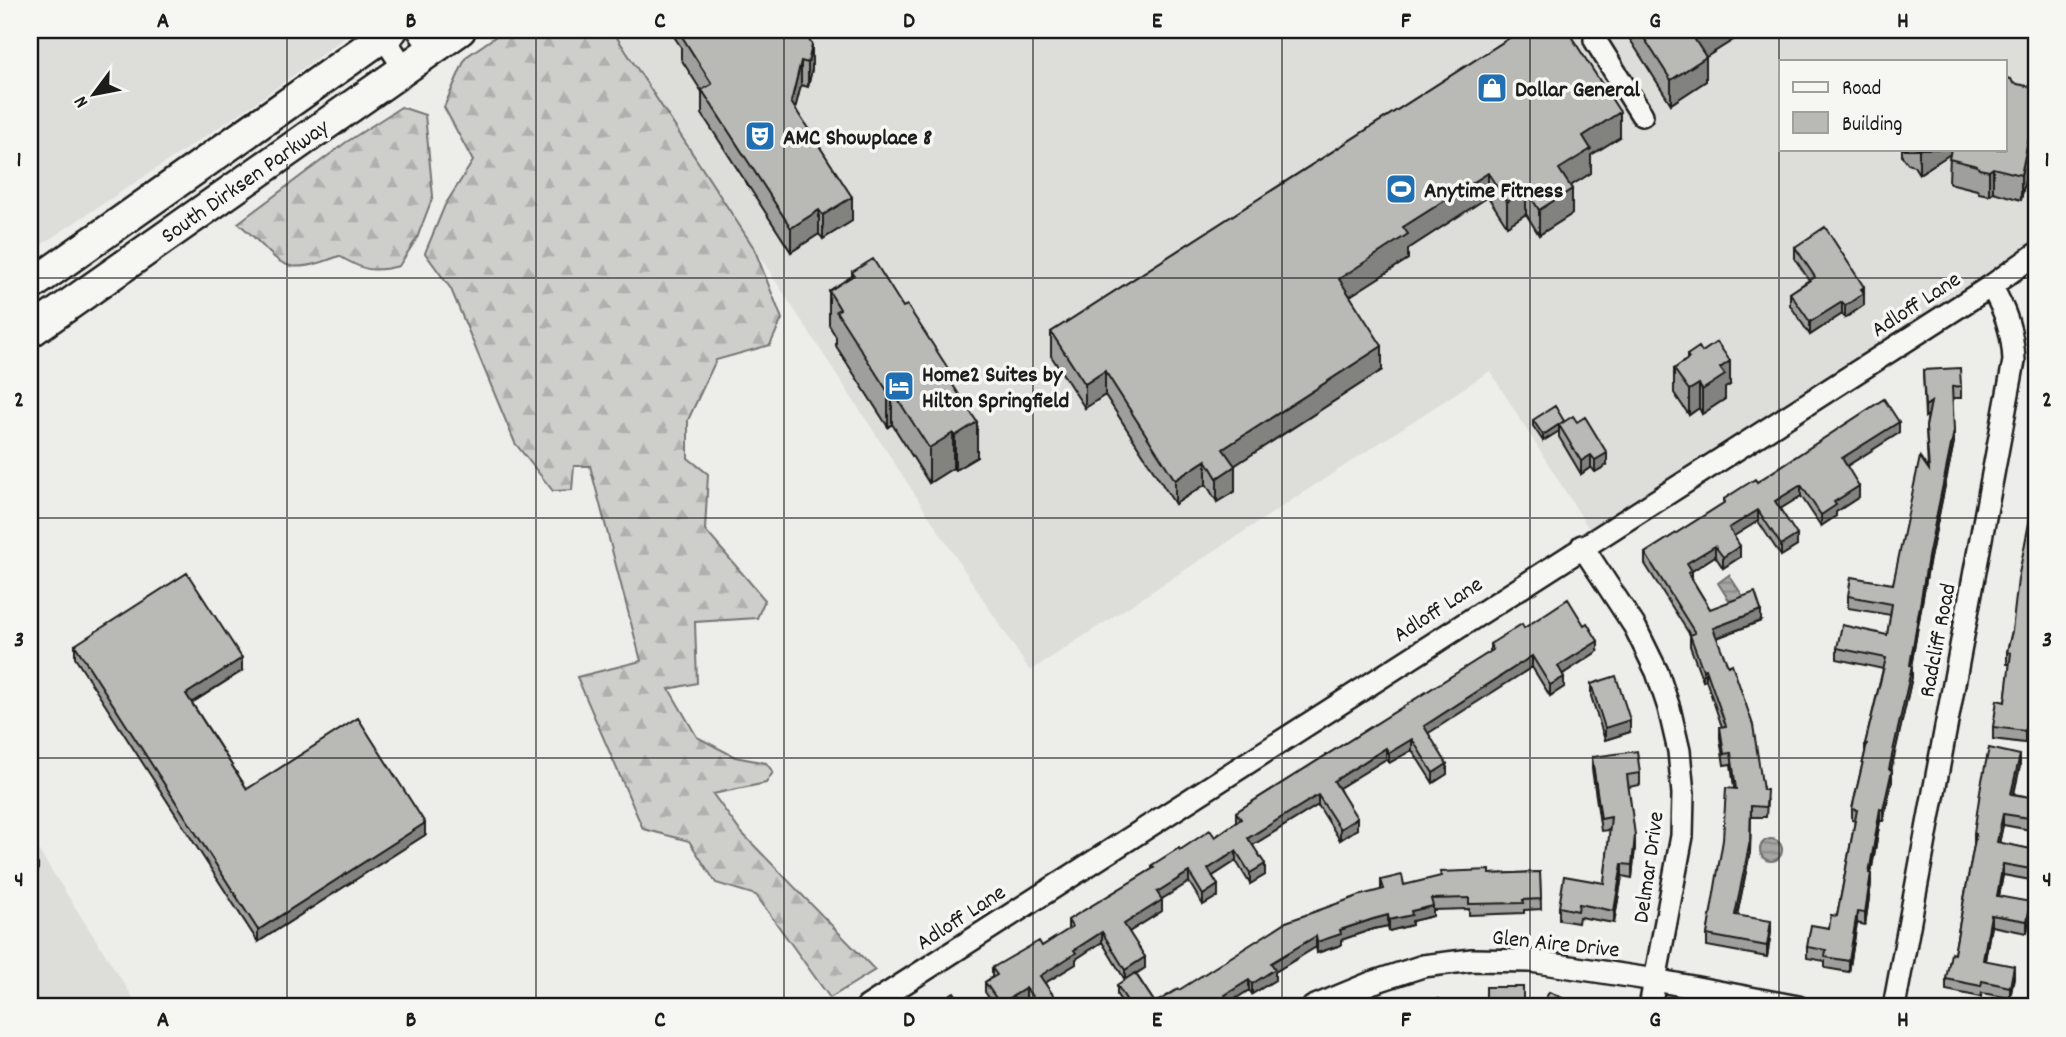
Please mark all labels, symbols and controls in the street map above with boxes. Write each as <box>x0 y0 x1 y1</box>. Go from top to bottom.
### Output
text: A <box>157 6 169 39</box>
text: B <box>406 6 417 39</box>
text: C <box>654 6 666 39</box>
text: D <box>903 6 915 39</box>
text: E <box>1152 6 1163 39</box>
text: F <box>1401 6 1412 39</box>
text: G <box>1649 6 1661 39</box>
text: H <box>1897 6 1909 39</box>
north arrow <box>60 60 130 130</box>
legend <box>1779 60 2007 150</box>
shop icon: Dollar General <box>1475 71 1509 105</box>
place label: Dollar General <box>1515 75 1640 108</box>
text: Road <box>1842 75 1881 105</box>
text: N <box>69 90 96 112</box>
text: Building <box>1842 111 1902 141</box>
street label: South Dirksen Parkway <box>155 112 337 253</box>
theatre icon: AMC Showplace 8 <box>743 119 777 153</box>
place label: AMC Showplace 8 <box>783 123 932 156</box>
text: 1 <box>16 145 22 178</box>
text: 1 <box>2044 145 2050 178</box>
sports icon: Anytime Fitness <box>1384 172 1418 206</box>
place label: Anytime Fitness <box>1424 176 1564 209</box>
street label: Adloff Lane <box>1866 265 1968 347</box>
place label: Home2 Suites by Hilton Springfield <box>922 360 1069 419</box>
hotel icon: Home2 Suites by Hilton Springfield <box>882 369 916 403</box>
text: 2 <box>14 385 24 418</box>
text: 2 <box>2042 385 2052 418</box>
street label: Adloff Lane <box>1388 570 1490 652</box>
street label: Radcliff Road <box>1912 581 1967 701</box>
text: 3 <box>14 625 24 658</box>
text: 3 <box>2042 625 2052 658</box>
street label: Delmar Drive <box>1626 810 1675 925</box>
text: 4 <box>14 865 24 898</box>
text: 4 <box>2042 865 2052 898</box>
street label: Adloff Lane <box>911 878 1013 960</box>
street label: Glen Aire Drive <box>1490 922 1621 969</box>
text: A <box>157 1005 169 1037</box>
text: B <box>406 1005 417 1037</box>
text: C <box>654 1005 666 1037</box>
text: D <box>903 1005 915 1037</box>
text: E <box>1152 1005 1163 1037</box>
text: F <box>1401 1005 1412 1037</box>
text: G <box>1649 1005 1661 1037</box>
text: H <box>1897 1005 1909 1037</box>

